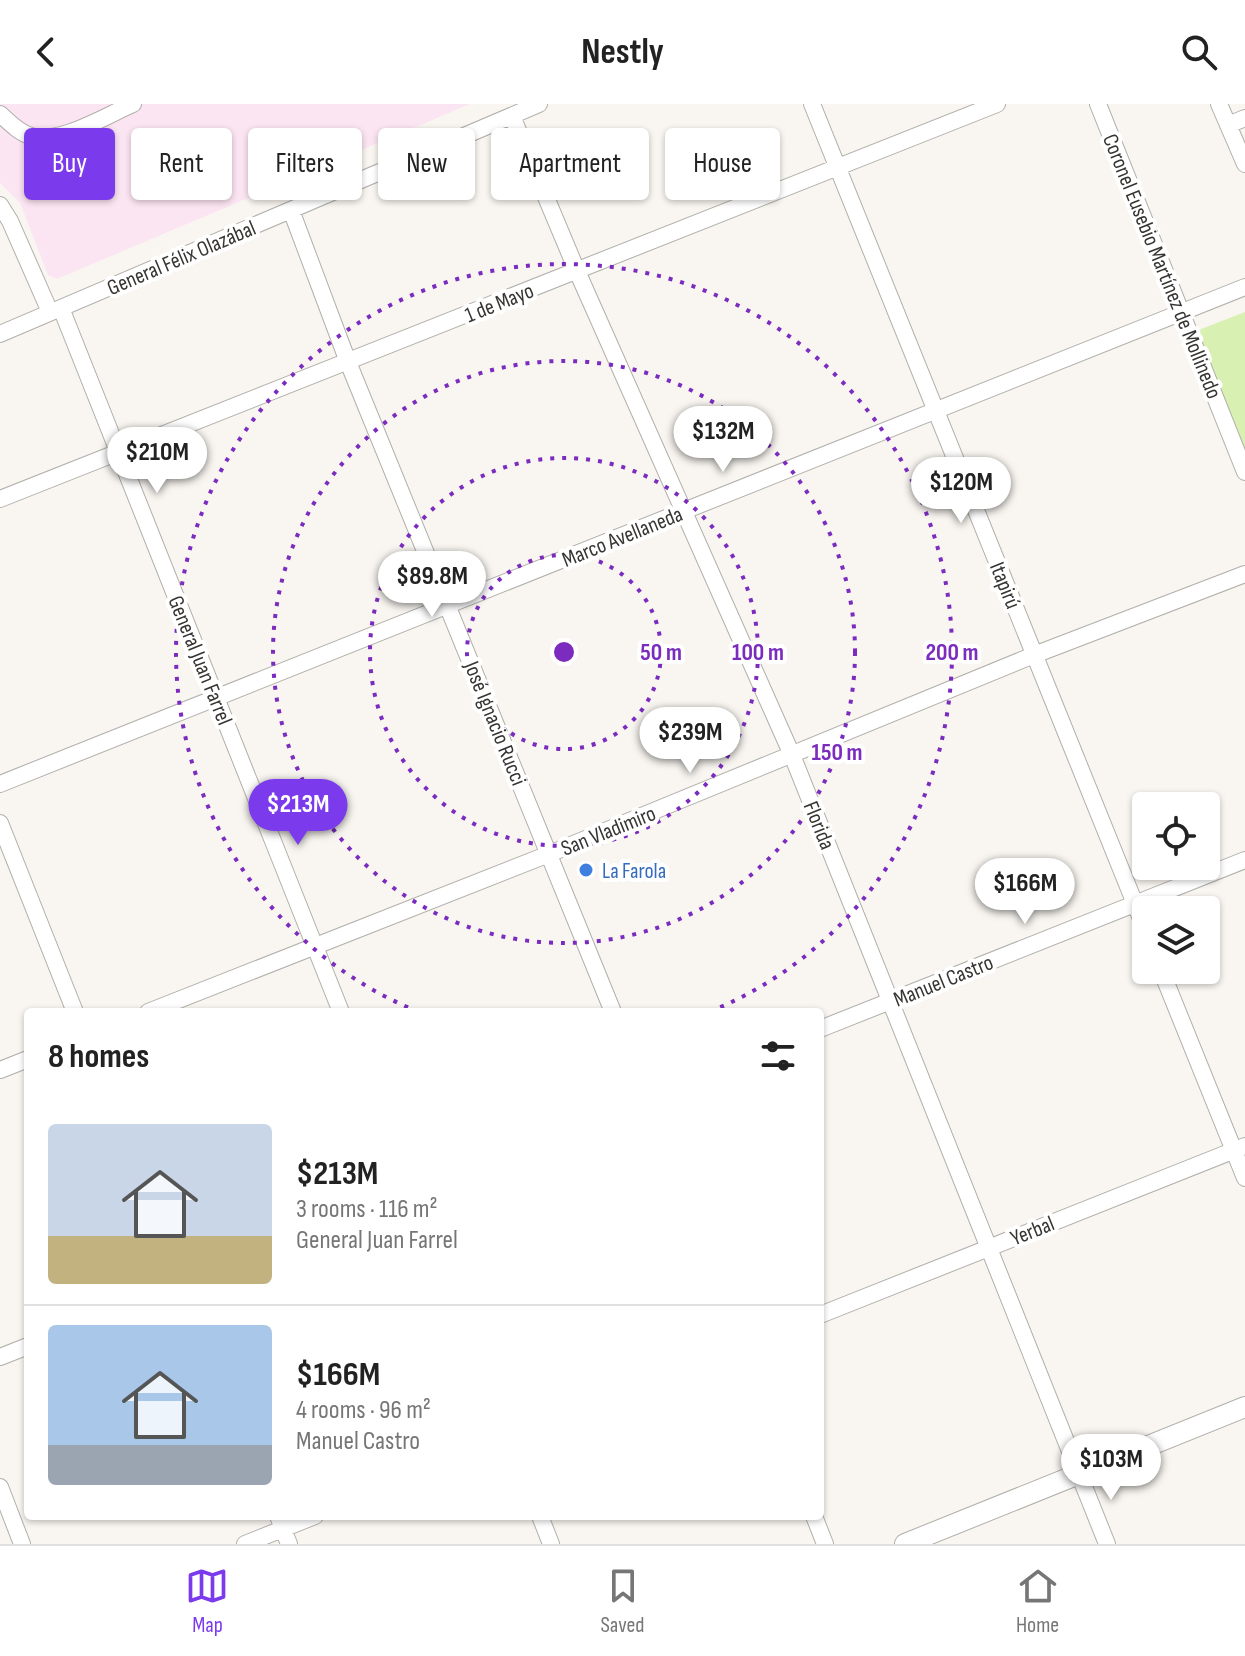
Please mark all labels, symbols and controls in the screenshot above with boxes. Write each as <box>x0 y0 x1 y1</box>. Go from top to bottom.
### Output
icon: back <box>24 30 68 74</box>
icon: search <box>1177 30 1221 74</box>
text: Nestly <box>581 31 664 74</box>
chip: Buy <box>24 128 115 200</box>
chip: Rent <box>131 128 232 200</box>
chip: Filters <box>248 128 362 200</box>
chip: New <box>378 128 475 200</box>
chip: Apartment <box>491 128 649 200</box>
chip: House <box>665 128 780 200</box>
street label: Coronel Eusebio Martínez de Mollinedo <box>1096 130 1227 403</box>
street label: General Félix Olazábal <box>103 215 260 302</box>
street label: 1 de Mayo <box>461 277 538 329</box>
pin: $132M <box>667 406 779 474</box>
text: $132M <box>692 416 754 447</box>
pin: $210M <box>101 427 213 495</box>
text: $210M <box>125 437 189 468</box>
pin: $120M <box>905 457 1017 525</box>
text: $120M <box>929 467 993 498</box>
street label: Marco Avellaneda <box>558 501 687 574</box>
pin: $89.8M <box>367 551 497 619</box>
street label: Itapirú <box>983 558 1026 613</box>
text: $89.8M <box>396 561 468 592</box>
street label: General Juan Farrel <box>161 592 238 729</box>
centre of rings <box>550 638 578 666</box>
text: 50 m <box>640 638 682 667</box>
text: 100 m <box>732 638 784 667</box>
text: 200 m <box>925 638 979 667</box>
street label: José Ignacio Rucci <box>457 657 532 790</box>
pin: $239M <box>634 707 746 775</box>
text: $239M <box>657 717 723 748</box>
text: 150 m <box>811 738 863 767</box>
pin: $213M <box>242 779 354 847</box>
text: $213M <box>267 789 329 820</box>
map controls <box>1132 792 1220 984</box>
button: locate <box>1132 792 1220 880</box>
street label: Florida <box>797 797 840 854</box>
street label: San Vladimiro <box>557 800 660 863</box>
place label: La Farola <box>602 858 666 885</box>
pin: $166M <box>969 858 1081 926</box>
marker: La Farola <box>577 861 595 879</box>
text: $166M <box>993 868 1057 899</box>
button: layers <box>1132 896 1220 984</box>
street label: Manuel Castro <box>890 949 997 1014</box>
icon: filters <box>756 1034 800 1078</box>
text: 8 homes <box>48 1036 149 1077</box>
text: $213M <box>296 1153 378 1194</box>
icon: home <box>112 1156 208 1252</box>
text: 3 rooms · 116 m² <box>296 1194 438 1225</box>
street label: Yerbal <box>1007 1210 1058 1252</box>
text: General Juan Farrel <box>296 1225 458 1256</box>
text: $166M <box>296 1354 380 1395</box>
icon: home <box>112 1357 208 1453</box>
text: 4 rooms · 96 m² <box>296 1395 431 1426</box>
text: Manuel Castro <box>296 1426 420 1457</box>
pin: $103M <box>1055 1434 1167 1502</box>
text: $103M <box>1079 1444 1143 1475</box>
tab: Map <box>185 1564 229 1639</box>
tab: Saved <box>600 1564 645 1639</box>
tab: Home <box>1016 1564 1060 1639</box>

